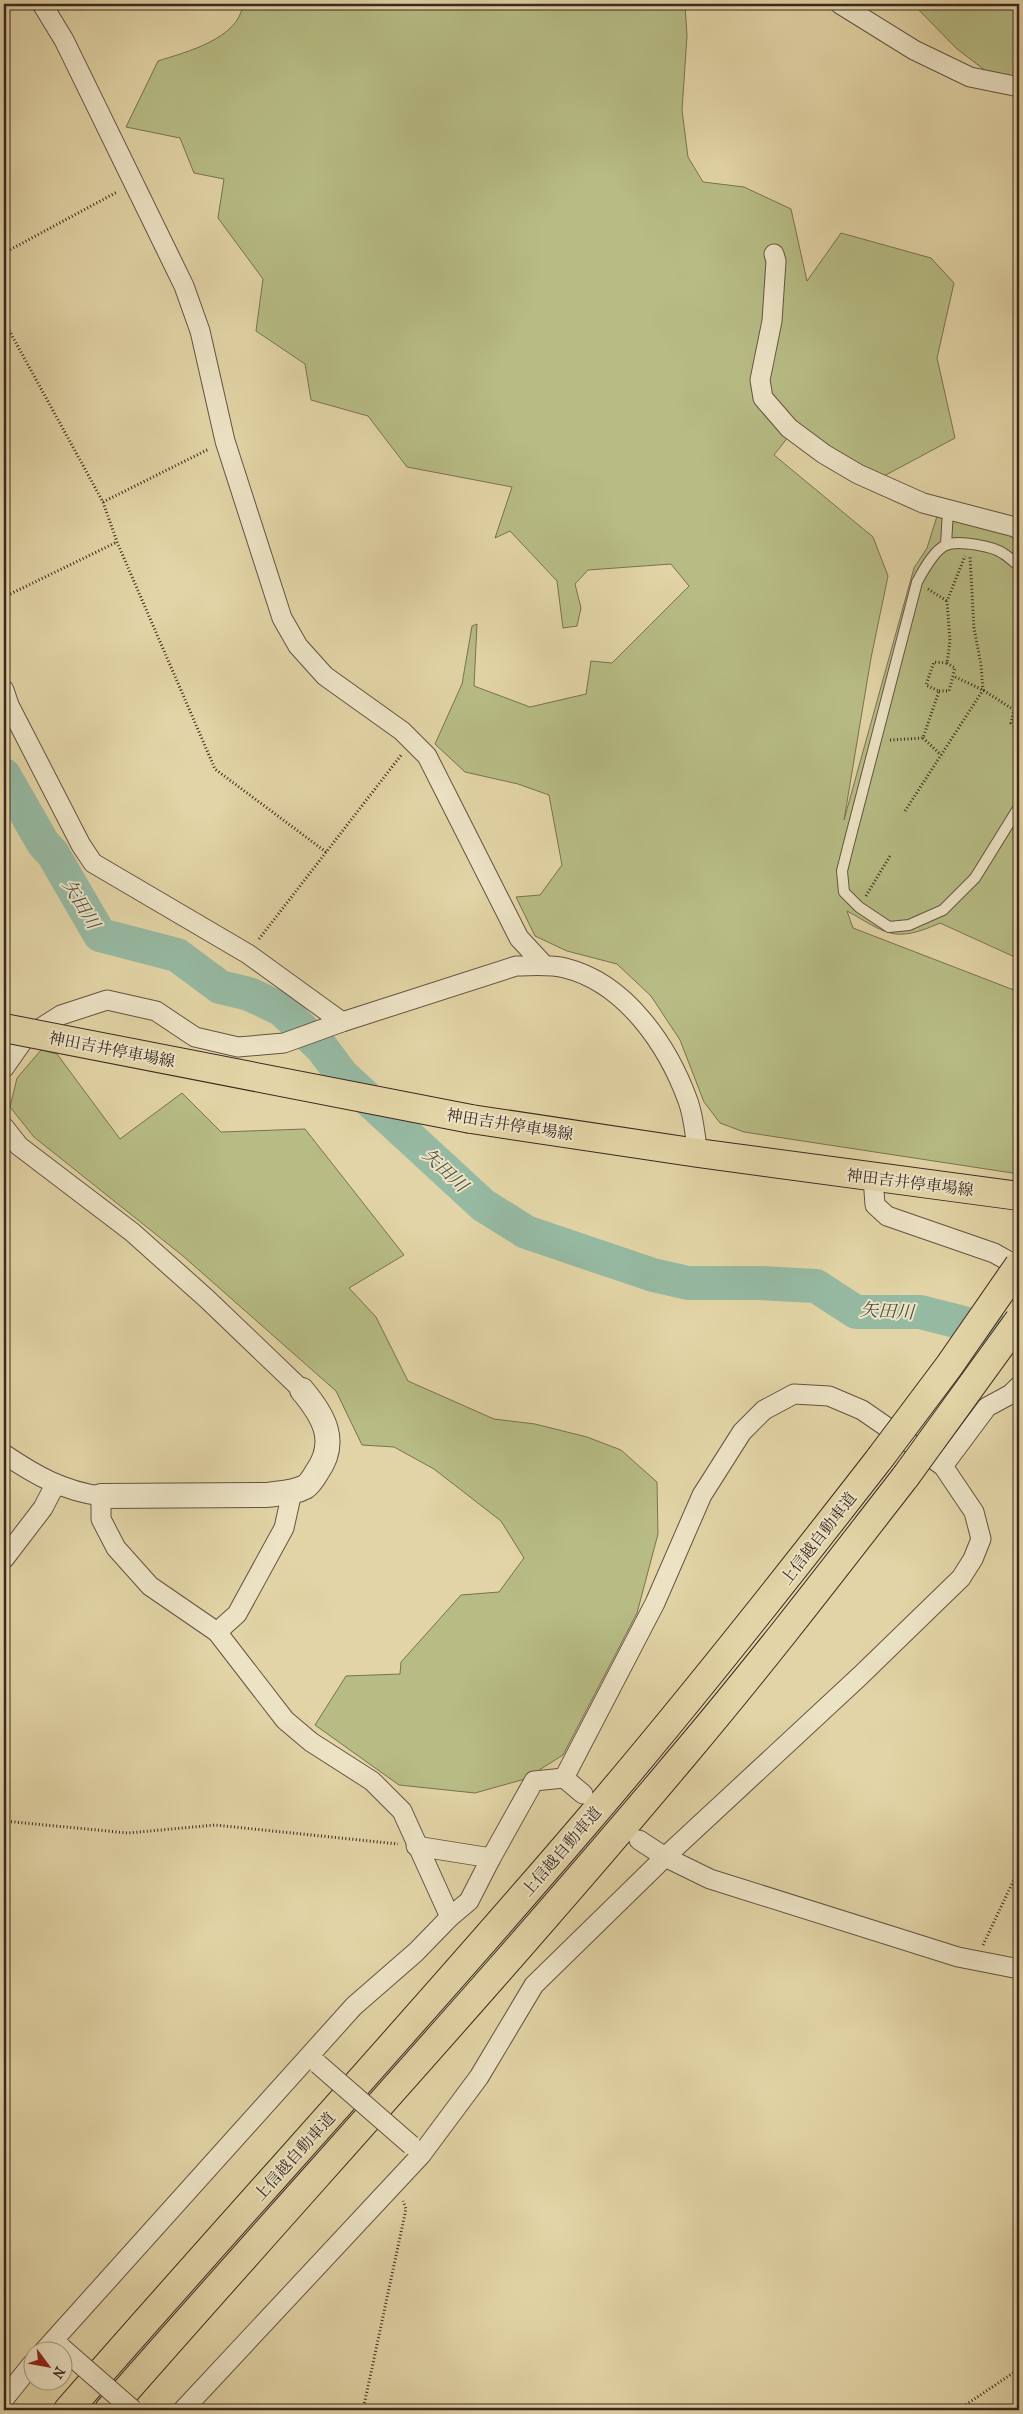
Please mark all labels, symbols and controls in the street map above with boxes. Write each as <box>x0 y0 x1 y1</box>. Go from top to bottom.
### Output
water label: 矢田川 <box>58 876 105 935</box>
street label: 神田吉井停車場線 <box>47 1028 177 1071</box>
street label: 神田吉井停車場線 <box>445 1105 575 1144</box>
water label: 矢田川 <box>418 1144 473 1198</box>
street label: 神田吉井停車場線 <box>845 1165 975 1200</box>
water label: 矢田川 <box>859 1300 916 1324</box>
street label: 上信越自動車道 <box>776 1488 860 1588</box>
street label: 上信越自動車道 <box>517 1803 605 1900</box>
street label: 上信越自動車道 <box>250 2108 339 2204</box>
north arrow <box>22 2342 72 2392</box>
text: N <box>48 2364 69 2382</box>

